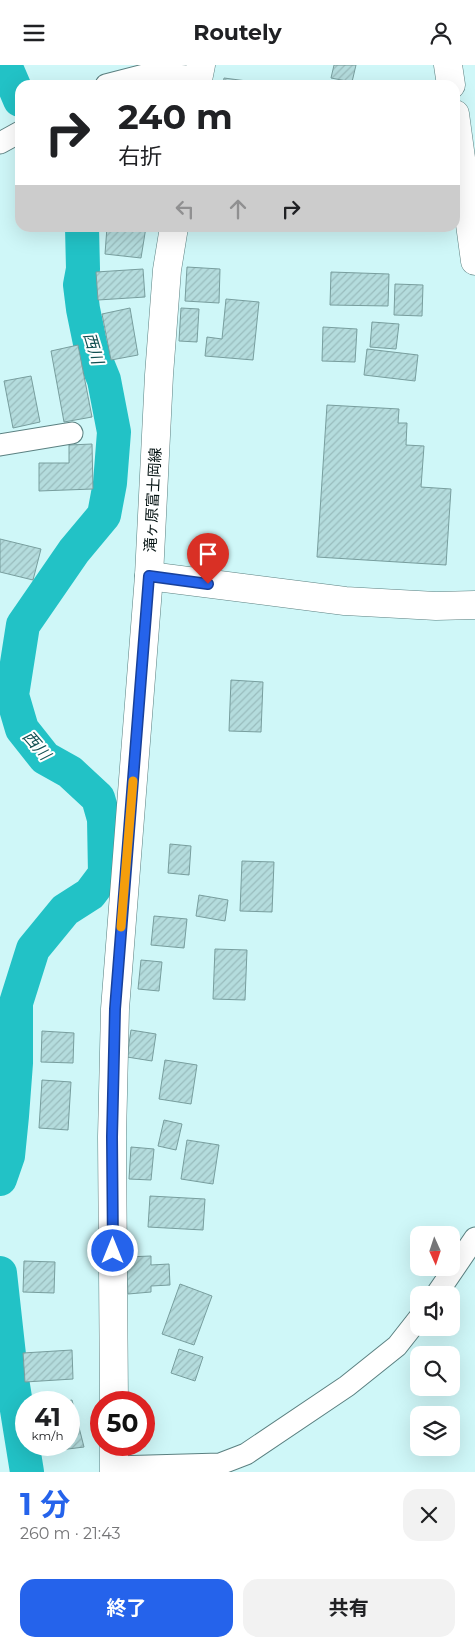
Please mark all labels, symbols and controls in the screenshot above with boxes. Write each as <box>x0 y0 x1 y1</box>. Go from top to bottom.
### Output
icon: menu <box>20 19 48 47</box>
text: Routely <box>193 19 282 46</box>
icon: person <box>427 19 455 47</box>
text: 240 m <box>118 95 233 138</box>
icon: right <box>35 100 100 165</box>
text: 右折 <box>118 143 162 170</box>
icon: left <box>171 195 199 223</box>
icon: ahead <box>224 195 252 223</box>
icon: right <box>277 195 305 223</box>
water label: 西川 <box>80 330 108 368</box>
street label: 滝ヶ原富士岡線 <box>140 447 165 553</box>
pin <box>187 533 229 584</box>
icon: arrive <box>194 540 222 568</box>
water label: 西川 <box>19 727 56 765</box>
position arrow <box>86 1224 138 1276</box>
north arrow <box>410 1226 460 1276</box>
map controls <box>410 1226 460 1456</box>
button: sound <box>410 1286 460 1336</box>
button: search <box>410 1346 460 1396</box>
speed limit sign: 50 <box>90 1391 155 1456</box>
text: 41 <box>34 1402 61 1432</box>
button: layers <box>410 1406 460 1456</box>
text: km/h <box>31 1428 64 1443</box>
text: 1 分 <box>20 1486 70 1523</box>
button: close <box>403 1489 455 1541</box>
text: 260 m · 21:43 <box>20 1524 121 1543</box>
button: 終了 <box>20 1579 233 1637</box>
button: 共有 <box>243 1579 455 1637</box>

